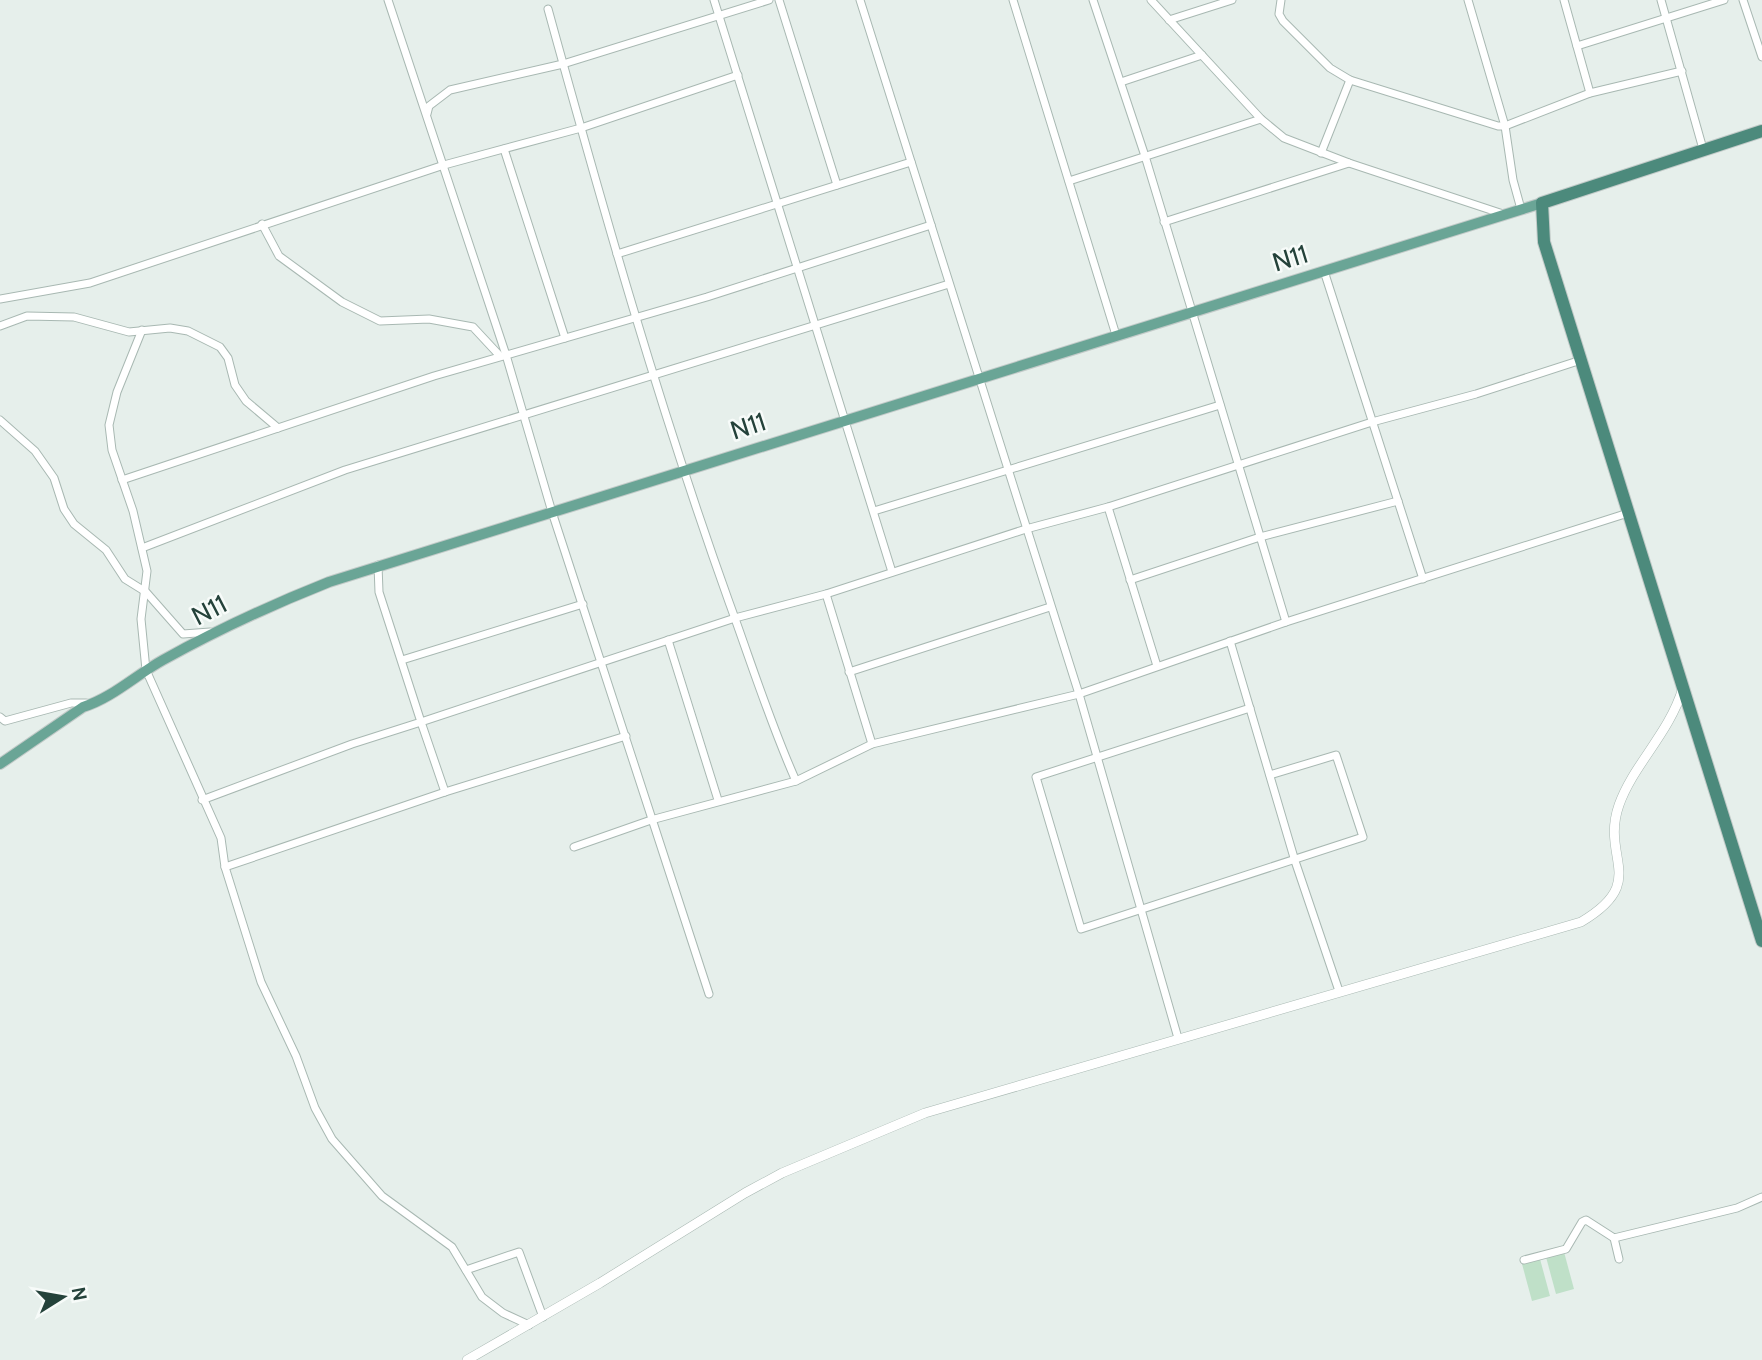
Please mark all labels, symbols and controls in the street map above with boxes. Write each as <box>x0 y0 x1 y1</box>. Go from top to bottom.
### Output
street label: N11 <box>1268 238 1312 278</box>
street label: N11 <box>726 405 770 447</box>
street label: N11 <box>186 588 232 632</box>
north arrow <box>28 1262 98 1332</box>
text: N <box>67 1285 92 1303</box>

